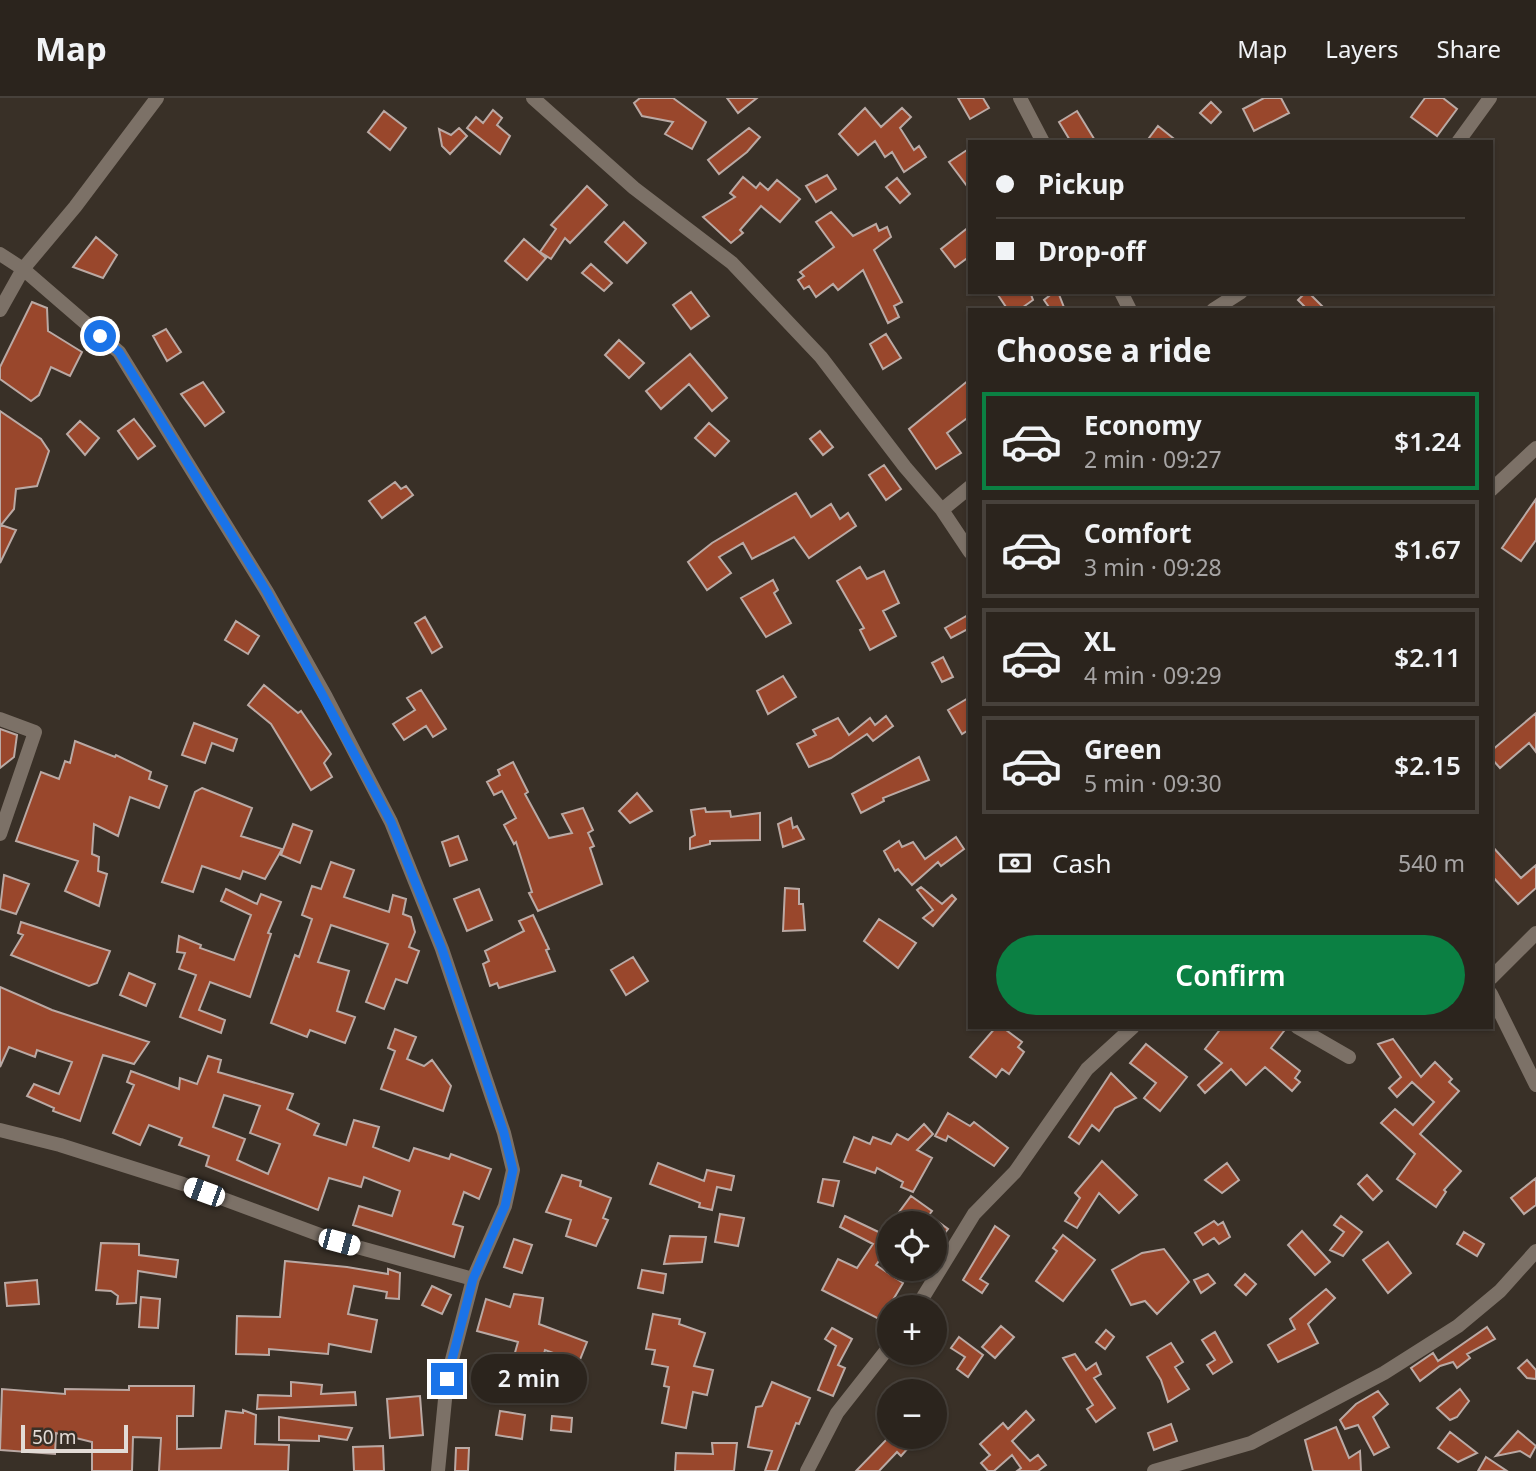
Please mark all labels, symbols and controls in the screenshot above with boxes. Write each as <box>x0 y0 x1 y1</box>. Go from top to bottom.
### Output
text: Map <box>35 26 107 71</box>
text: Map <box>1237 32 1287 65</box>
text: Layers <box>1325 32 1399 65</box>
text: Share <box>1437 32 1501 65</box>
text: Pickup <box>1038 166 1125 202</box>
text: Drop-off <box>1038 233 1145 269</box>
route start <box>84 320 116 352</box>
text: Choose a ride <box>996 328 1212 371</box>
text: Economy <box>1084 407 1202 443</box>
icon: car <box>1000 410 1063 473</box>
text: $1.24 <box>1394 423 1461 459</box>
text: 2 min · 09:27 <box>1084 443 1222 475</box>
text: Comfort <box>1084 515 1192 551</box>
icon: car <box>1000 518 1063 581</box>
text: $1.67 <box>1394 531 1461 567</box>
text: 3 min · 09:28 <box>1084 551 1222 583</box>
text: XL <box>1084 623 1116 659</box>
icon: car <box>1000 626 1063 689</box>
text: $2.11 <box>1394 639 1461 675</box>
text: 4 min · 09:29 <box>1084 659 1222 691</box>
text: Green <box>1084 731 1162 767</box>
icon: car <box>1000 734 1063 797</box>
text: $2.15 <box>1394 747 1461 783</box>
text: 5 min · 09:30 <box>1084 767 1222 799</box>
icon: cash <box>996 844 1034 882</box>
text: Cash <box>1052 845 1112 881</box>
text: 540 m <box>1398 847 1465 879</box>
button: Confirm <box>996 935 1465 1015</box>
car <box>181 1175 228 1209</box>
map controls <box>877 1211 947 1449</box>
button: locate <box>877 1211 947 1281</box>
car <box>316 1226 363 1258</box>
button: + <box>877 1295 947 1365</box>
callout: 2 min <box>472 1354 587 1404</box>
text: 2 min <box>498 1362 560 1394</box>
route end <box>431 1363 463 1395</box>
button: − <box>877 1379 947 1449</box>
scale bar <box>21 1422 128 1454</box>
text: 50 m <box>32 1424 76 1450</box>

